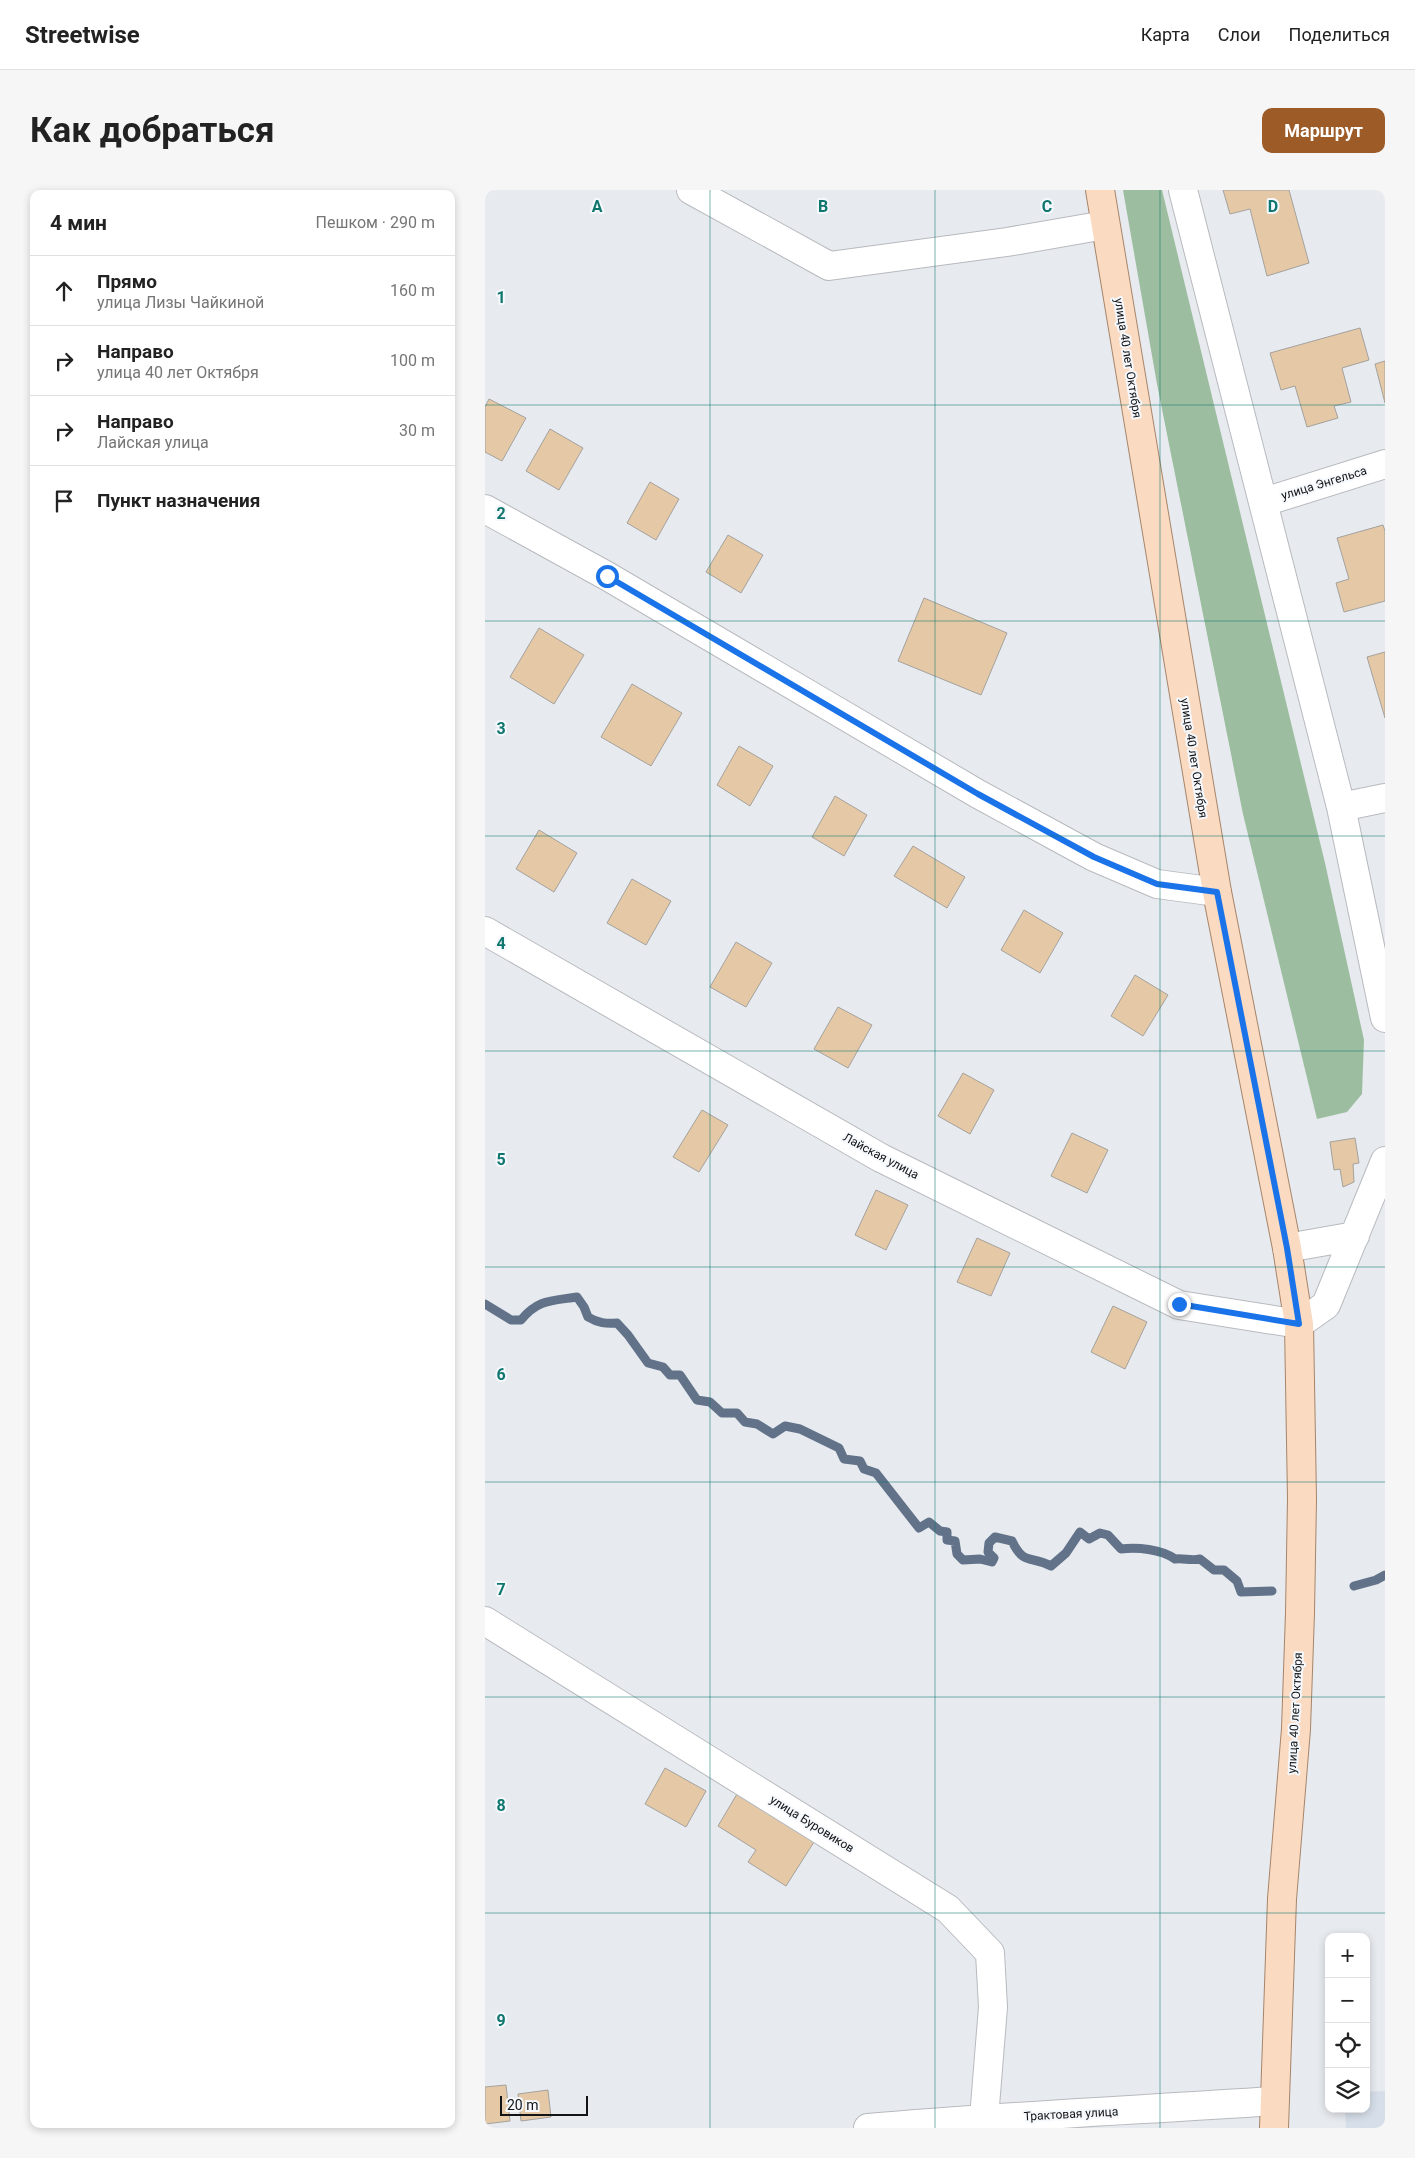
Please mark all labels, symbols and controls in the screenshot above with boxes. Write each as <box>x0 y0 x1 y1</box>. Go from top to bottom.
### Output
text: Streetwise <box>25 21 140 49</box>
text: Карта <box>1141 24 1190 45</box>
text: Слои <box>1218 24 1261 45</box>
text: Поделиться <box>1289 24 1390 45</box>
button: Маршрут <box>1262 108 1385 153</box>
text: Как добраться <box>30 110 275 151</box>
text: A <box>592 197 603 216</box>
text: B <box>818 197 828 216</box>
text: C <box>1042 197 1052 216</box>
text: D <box>1268 197 1278 216</box>
text: 4 мин <box>50 211 107 235</box>
text: Пешком · 290 m <box>316 213 435 232</box>
text: Прямо <box>97 270 157 293</box>
icon: ahead <box>50 277 78 305</box>
text: 160 m <box>390 281 435 300</box>
text: 1 <box>496 288 506 307</box>
text: улица Лизы Чайкиной <box>97 293 264 312</box>
street label: улица 40 лет Октября <box>1112 297 1144 419</box>
text: Направо <box>97 340 174 363</box>
icon: right <box>50 347 78 375</box>
text: 100 m <box>390 351 435 370</box>
text: улица 40 лет Октября <box>97 363 259 382</box>
text: Направо <box>97 410 174 433</box>
icon: right <box>50 417 78 445</box>
text: 30 m <box>399 421 435 440</box>
text: Лайская улица <box>97 433 209 452</box>
street label: улица Энгельса <box>1280 463 1368 503</box>
icon: arrive <box>50 487 78 515</box>
text: Пункт назначения <box>97 489 260 512</box>
text: 2 <box>496 504 506 523</box>
route start <box>596 565 619 588</box>
street label: улица 40 лет Октября <box>1178 697 1210 819</box>
text: 3 <box>496 719 506 738</box>
text: 4 <box>496 934 506 953</box>
street label: Лайская улица <box>841 1130 921 1182</box>
text: 5 <box>496 1150 506 1169</box>
route end <box>1168 1293 1191 1316</box>
text: 6 <box>496 1365 506 1384</box>
text: 7 <box>496 1580 506 1599</box>
street label: улица 40 лет Октября <box>1285 1652 1305 1774</box>
street label: улица Буровиков <box>767 1792 857 1856</box>
text: 8 <box>496 1796 506 1815</box>
map controls <box>1325 1933 1370 2113</box>
button: + <box>1325 1933 1370 1978</box>
button: − <box>1325 1978 1370 2023</box>
text: 9 <box>496 2011 506 2030</box>
button: locate <box>1325 2023 1370 2068</box>
button: layers <box>1325 2068 1370 2113</box>
scale bar <box>500 2093 587 2116</box>
text: 20 m <box>507 2097 539 2113</box>
street label: Трактовая улица <box>1023 2105 1119 2123</box>

